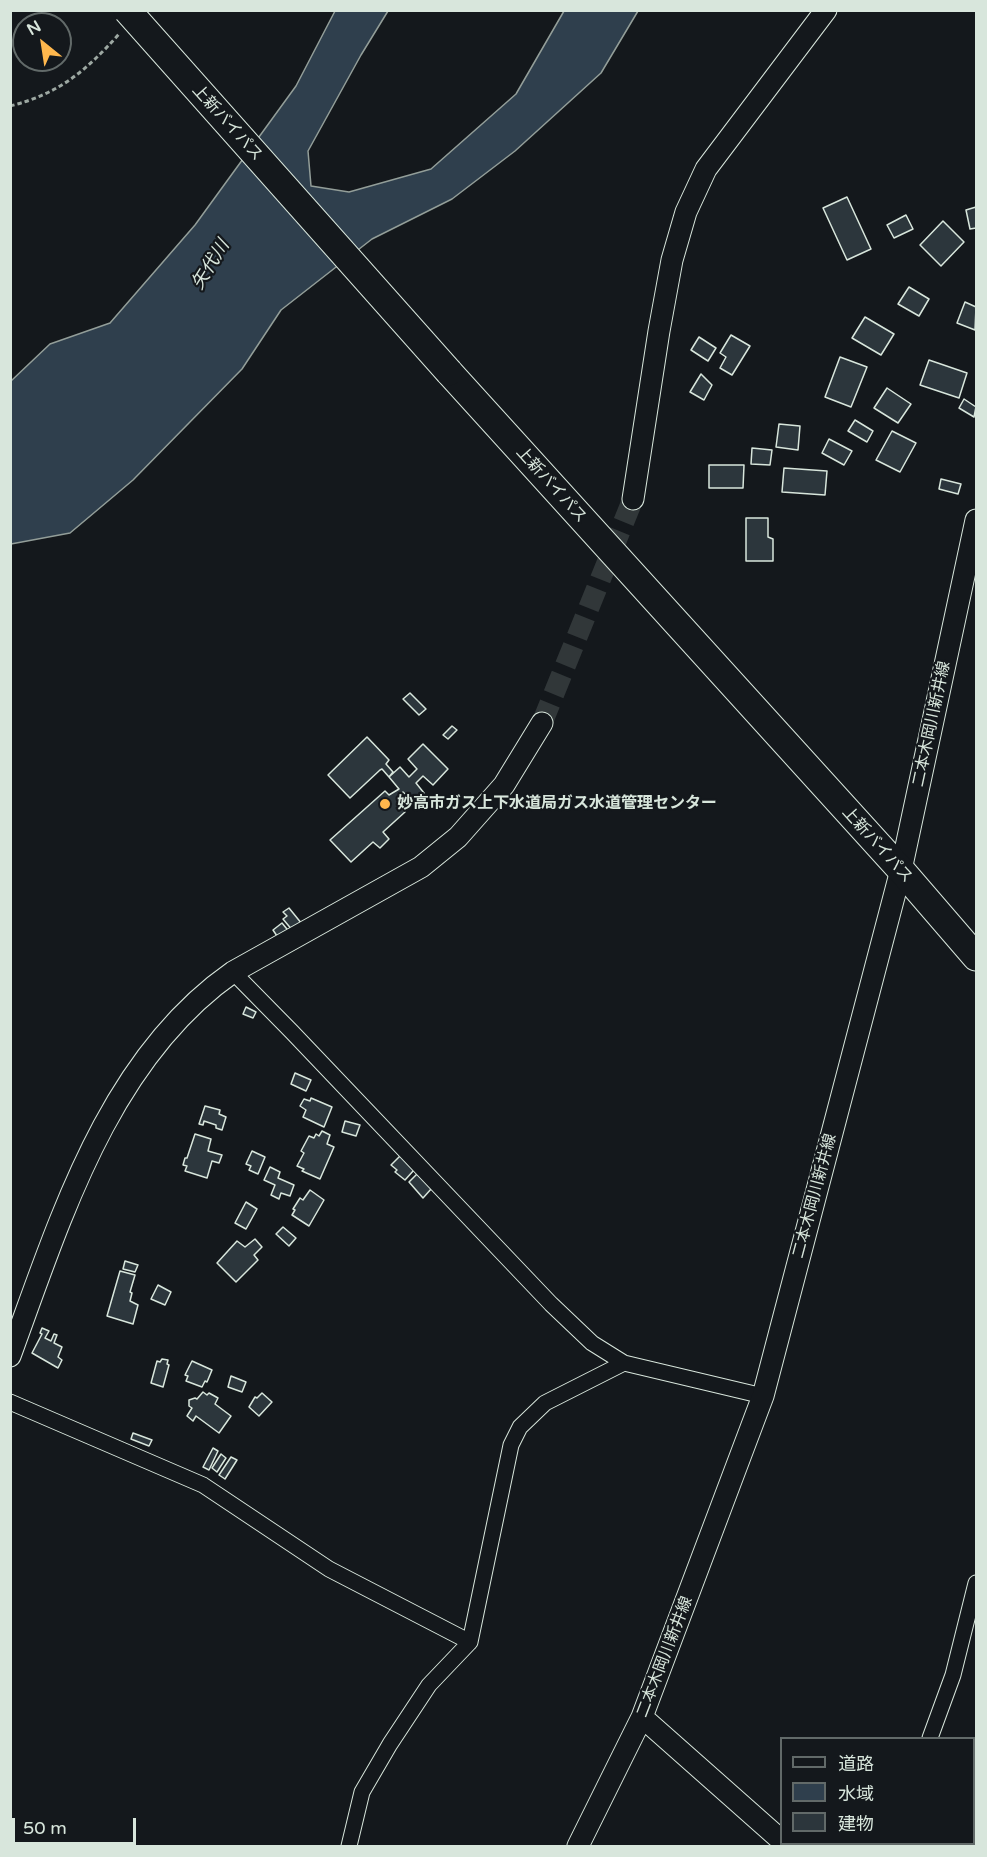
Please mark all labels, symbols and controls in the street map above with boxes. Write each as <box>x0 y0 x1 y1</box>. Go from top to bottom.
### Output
north arrow <box>12 12 72 72</box>
text: N <box>23 16 45 40</box>
street label: 上新バイパス <box>188 81 266 165</box>
water label: 矢代川 <box>188 236 234 294</box>
street label: 上新バイパス <box>512 443 590 527</box>
street label: 二本木岡川新井線 <box>909 659 955 789</box>
place label: 妙高市ガス上下水道局ガス水道管理センター <box>397 794 717 814</box>
marker: 妙高市ガス上下水道局ガス水道管理センター <box>378 797 392 811</box>
street label: 上新バイパス <box>838 803 916 887</box>
street label: 二本木岡川新井線 <box>789 1132 841 1260</box>
street label: 二本木岡川新井線 <box>633 1594 697 1720</box>
legend <box>780 1737 975 1845</box>
text: 道路 <box>838 1753 874 1775</box>
text: 水域 <box>838 1783 874 1805</box>
scale bar <box>15 1806 140 1844</box>
text: 建物 <box>838 1813 874 1835</box>
text: 50 m <box>23 1817 67 1839</box>

